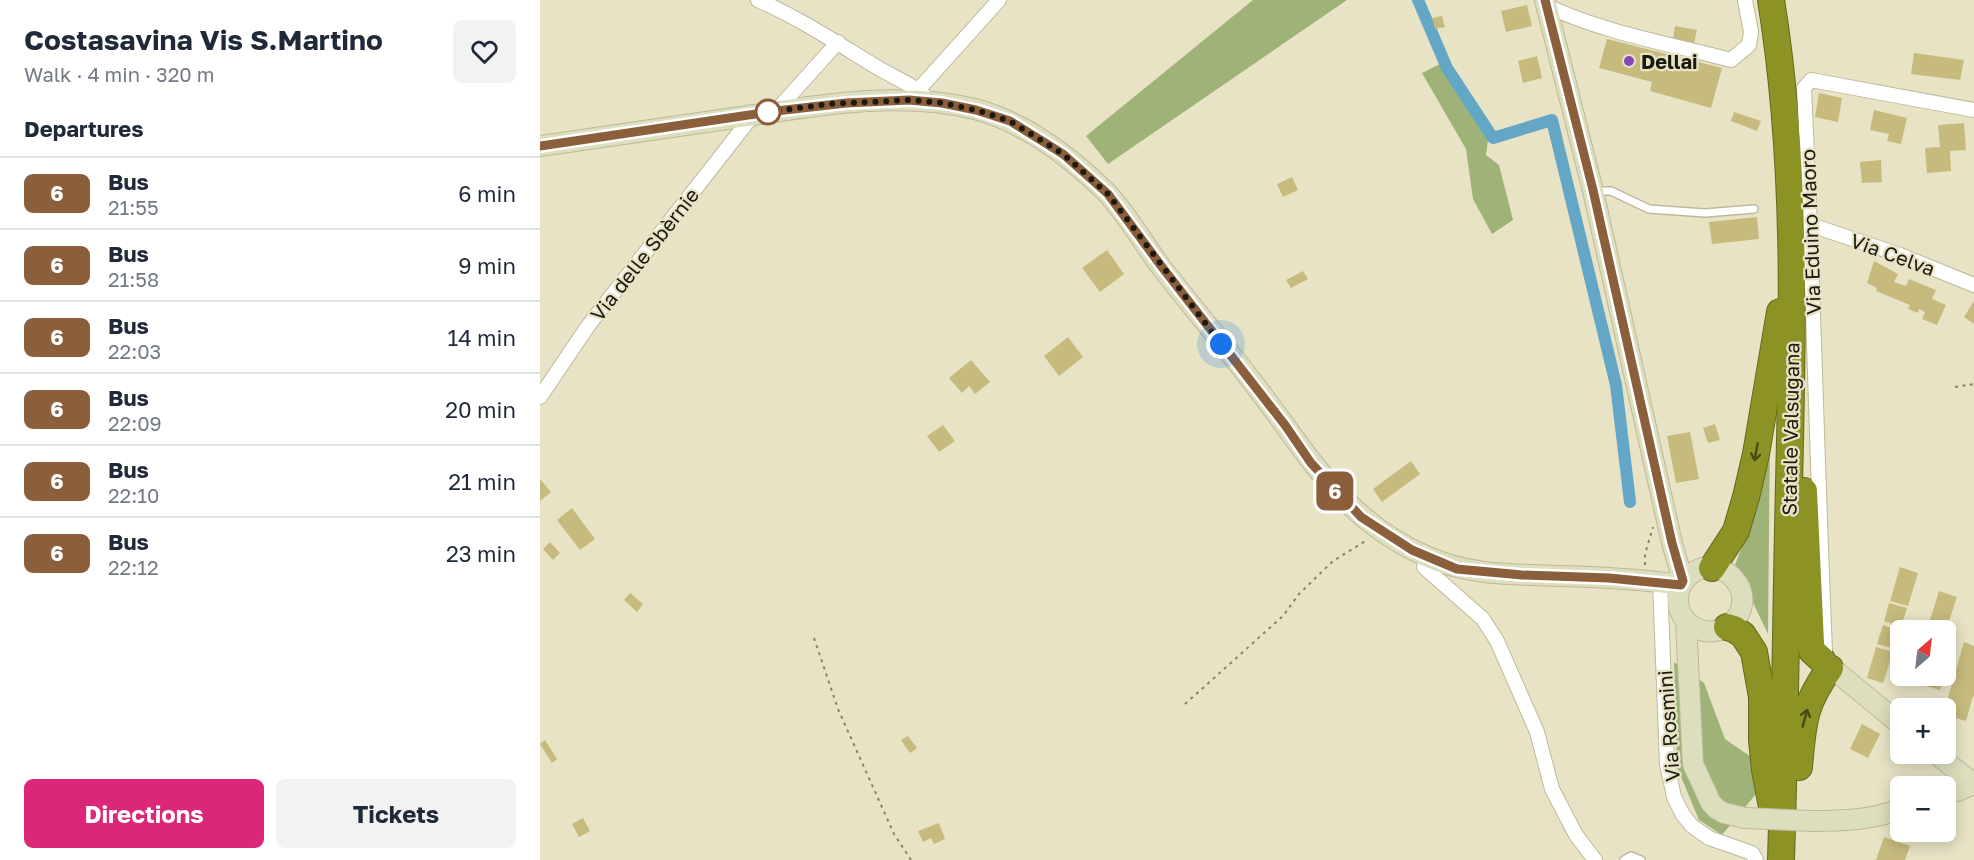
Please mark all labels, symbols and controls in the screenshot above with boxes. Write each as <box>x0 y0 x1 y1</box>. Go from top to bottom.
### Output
button: heart <box>453 20 516 83</box>
text: Costasavina Vis S.Martino <box>24 23 383 56</box>
place label: Dellai <box>1641 49 1698 73</box>
marker: Dellai <box>1622 54 1636 68</box>
text: Walk · 4 min · 320 m <box>24 62 214 86</box>
unlabelled marker <box>755 99 781 125</box>
text: Departures <box>24 115 143 142</box>
street label: Via Eduino Maoro <box>1795 149 1825 315</box>
text: Bus <box>108 168 149 195</box>
text: 6 <box>50 180 64 206</box>
text: 6 min <box>458 180 516 207</box>
street label: Via delle Sbèrnie <box>585 183 703 325</box>
text: 21:55 <box>108 195 159 219</box>
street label: Via Celva <box>1847 228 1939 280</box>
text: Bus <box>108 240 149 267</box>
text: 6 <box>50 252 64 278</box>
text: 9 min <box>458 252 516 279</box>
text: 21:58 <box>108 267 159 291</box>
text: Bus <box>108 312 149 339</box>
text: 6 <box>50 324 64 350</box>
text: 14 min <box>448 324 516 351</box>
your location <box>1206 329 1236 359</box>
text: 22:03 <box>108 339 161 363</box>
street label: Statale Valsugana <box>1776 342 1804 516</box>
text: Bus <box>108 384 149 411</box>
text: 6 <box>50 396 64 422</box>
text: 20 min <box>445 396 516 423</box>
text: 22:09 <box>108 411 162 435</box>
one-way arrow <box>1750 442 1761 462</box>
text: Bus <box>108 456 149 483</box>
text: 6 <box>50 468 64 494</box>
text: 21 min <box>448 468 516 495</box>
line badge: 6 <box>1316 472 1354 510</box>
text: 6 <box>1328 478 1342 504</box>
text: 22:10 <box>108 483 159 507</box>
text: Bus <box>108 528 149 555</box>
text: 6 <box>50 540 64 566</box>
text: 23 min <box>446 540 516 567</box>
text: 22:12 <box>108 555 159 579</box>
north arrow <box>1890 620 1956 686</box>
map controls <box>1890 620 1956 842</box>
street label: Via Rosmini <box>1652 669 1684 783</box>
button: + <box>1890 698 1956 764</box>
one-way arrow <box>1800 709 1811 728</box>
button: − <box>1890 776 1956 842</box>
button: Directions <box>24 779 264 848</box>
button: Tickets <box>276 779 516 848</box>

